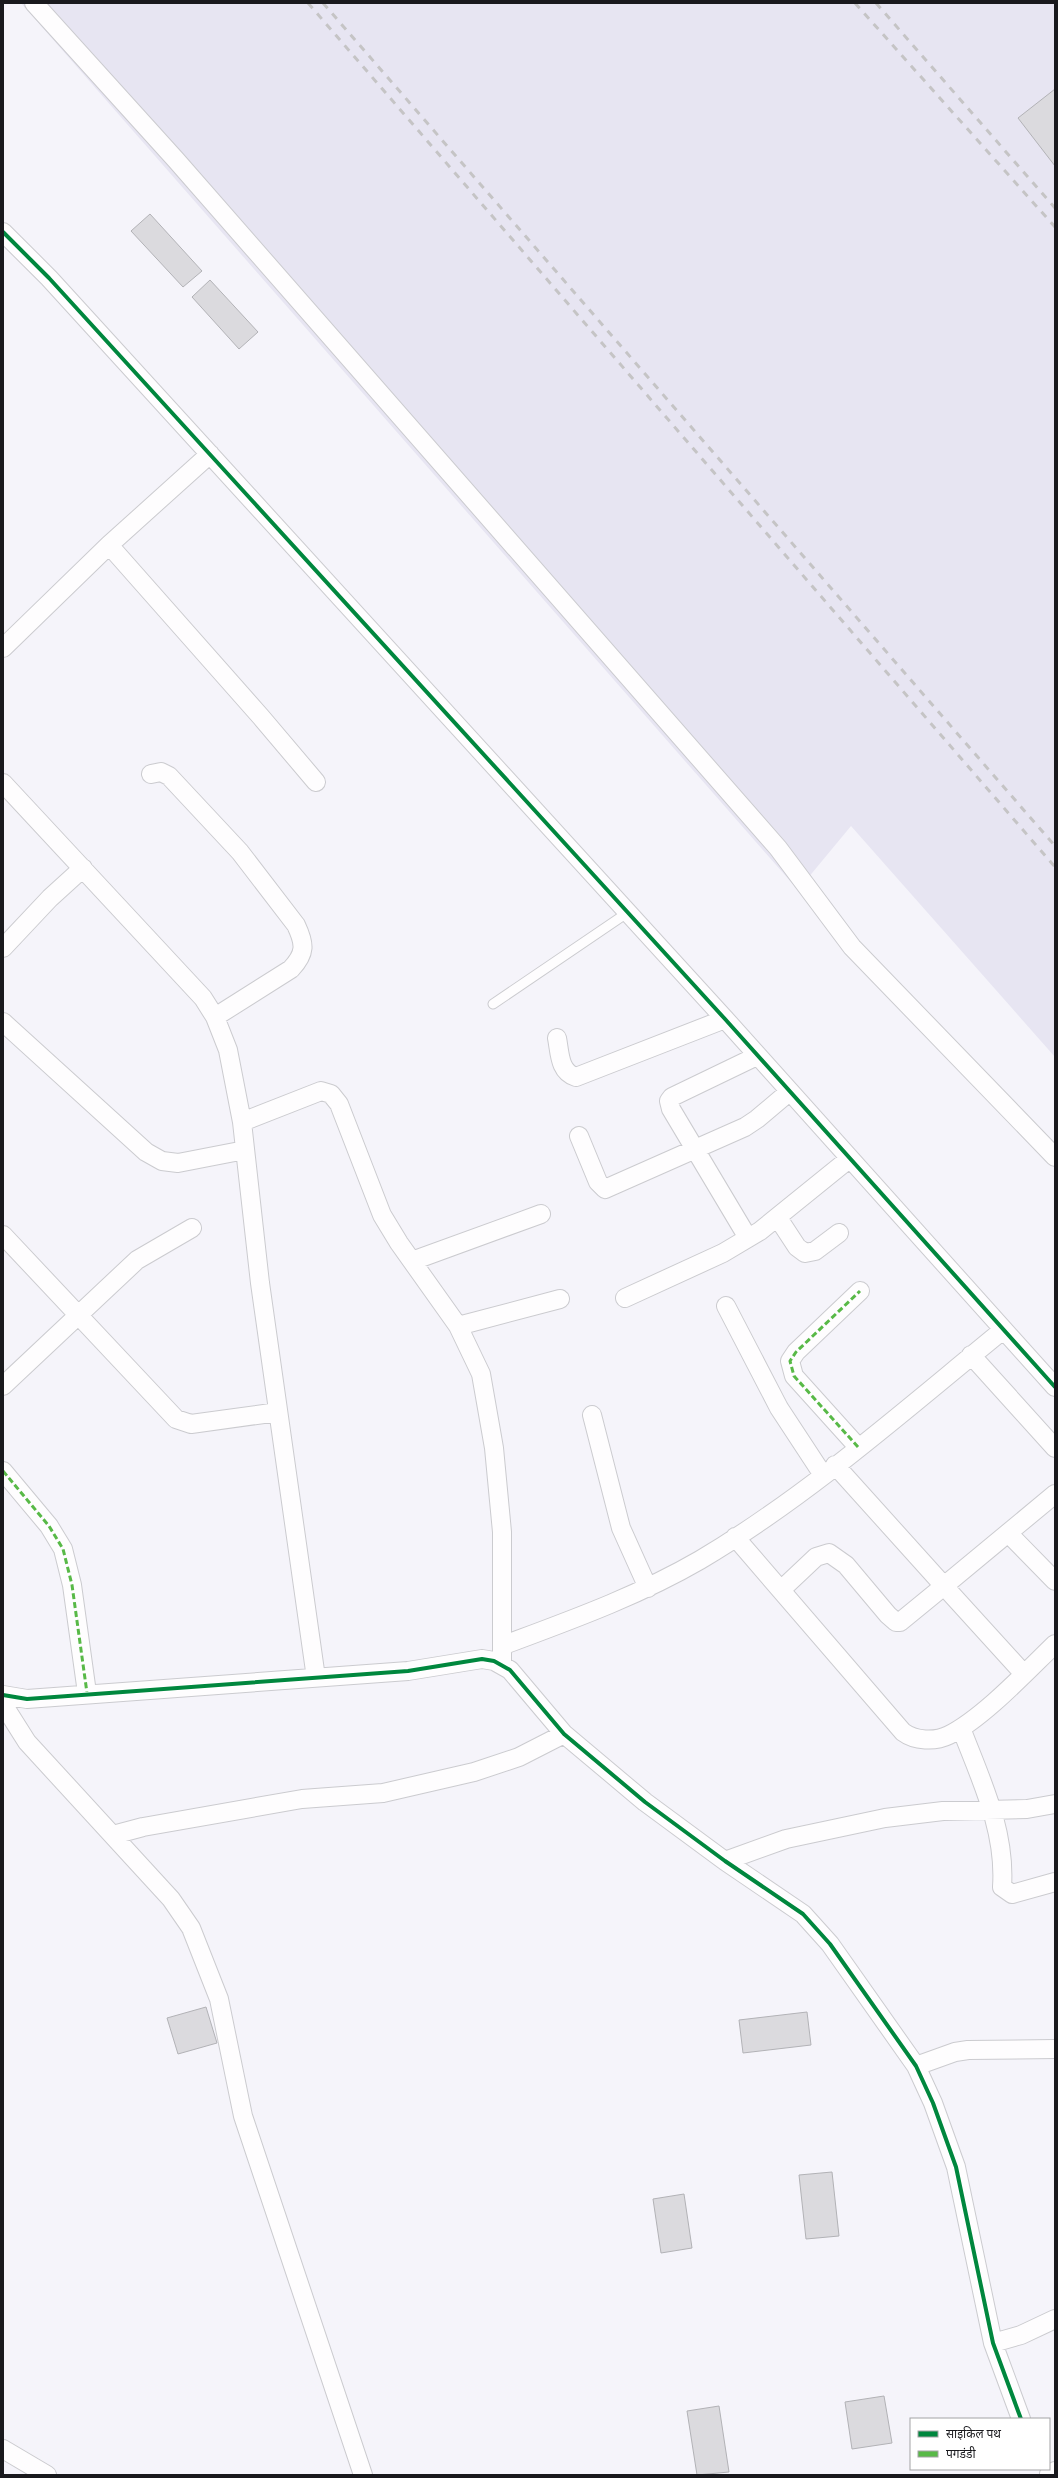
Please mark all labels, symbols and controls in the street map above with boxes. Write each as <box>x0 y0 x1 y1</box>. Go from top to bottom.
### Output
legend <box>910 2418 1050 2470</box>
text: साइकिल पथ <box>946 2426 1001 2441</box>
text: पगडंडी <box>946 2446 976 2461</box>

